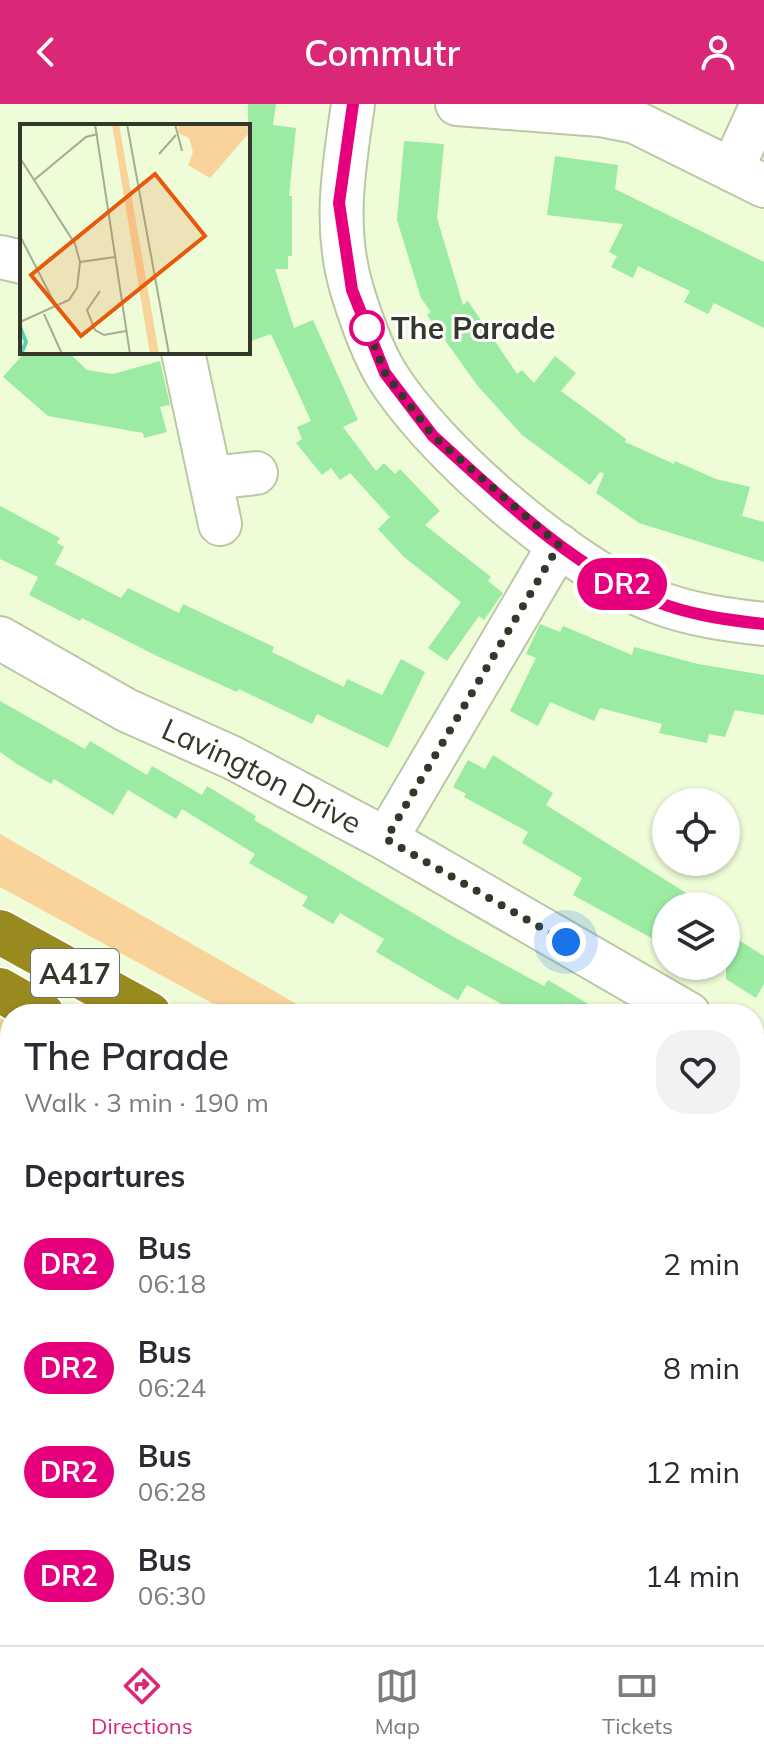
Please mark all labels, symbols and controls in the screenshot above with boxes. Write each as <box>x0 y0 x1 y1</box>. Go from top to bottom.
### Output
icon: back <box>24 30 68 74</box>
text: Commutr <box>304 30 460 75</box>
icon: person <box>696 30 740 74</box>
inset map <box>20 124 250 354</box>
place label: The Parade <box>391 309 556 347</box>
marker: The Parade <box>350 311 384 345</box>
line badge: DR2 <box>576 558 668 610</box>
text: DR2 <box>593 566 651 601</box>
street label: Lavington Drive <box>156 710 368 842</box>
map controls <box>652 788 740 980</box>
button: locate <box>652 788 740 876</box>
button: layers <box>652 892 740 980</box>
your location <box>546 922 586 962</box>
road number: A417 <box>31 949 119 997</box>
button: heart <box>656 1030 740 1114</box>
text: The Parade <box>24 1032 229 1080</box>
text: Walk · 3 min · 190 m <box>24 1086 269 1119</box>
text: Departures <box>24 1157 185 1195</box>
text: Bus <box>138 1229 191 1267</box>
text: 2 min <box>663 1245 740 1283</box>
text: DR2 <box>40 1246 98 1281</box>
text: 06:18 <box>138 1267 206 1300</box>
text: Bus <box>138 1333 191 1371</box>
text: 8 min <box>663 1349 740 1387</box>
text: DR2 <box>40 1350 98 1385</box>
text: 06:24 <box>138 1371 206 1404</box>
text: Bus <box>138 1437 191 1475</box>
text: 12 min <box>645 1453 740 1491</box>
text: DR2 <box>40 1454 98 1489</box>
text: 06:28 <box>138 1475 206 1508</box>
text: Bus <box>138 1541 191 1579</box>
text: 14 min <box>645 1557 740 1595</box>
text: DR2 <box>40 1558 98 1593</box>
text: 06:30 <box>138 1579 206 1612</box>
tab: Directions <box>91 1664 193 1740</box>
tab: Map <box>375 1664 420 1740</box>
tab: Tickets <box>602 1664 673 1740</box>

